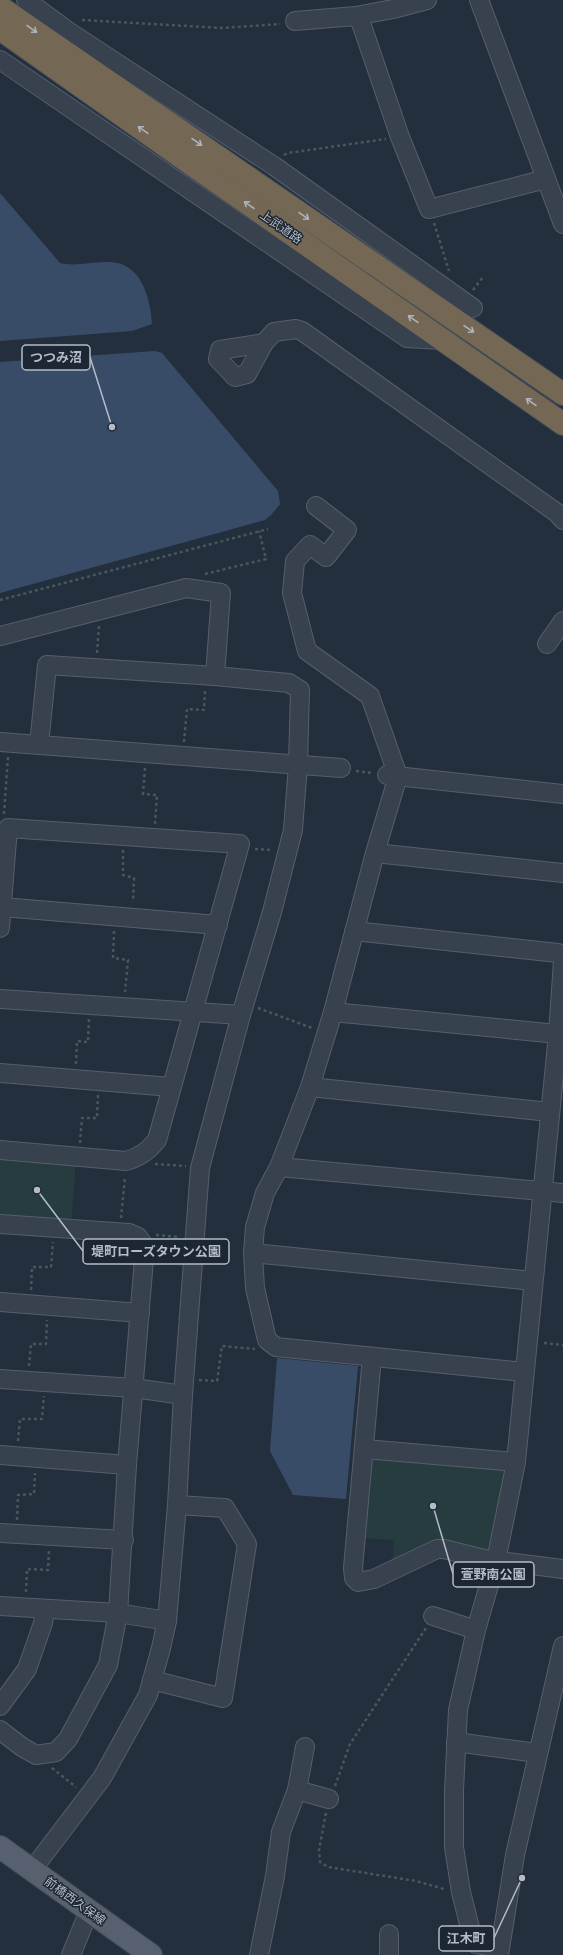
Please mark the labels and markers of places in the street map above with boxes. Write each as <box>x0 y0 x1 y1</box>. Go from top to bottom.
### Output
callout: つつみ沼 <box>22 345 90 370</box>
callout: 堤町ローズタウン公園 <box>83 1239 229 1264</box>
callout: 萱野南公園 <box>453 1562 534 1587</box>
callout: 江木町 <box>439 1926 494 1951</box>

